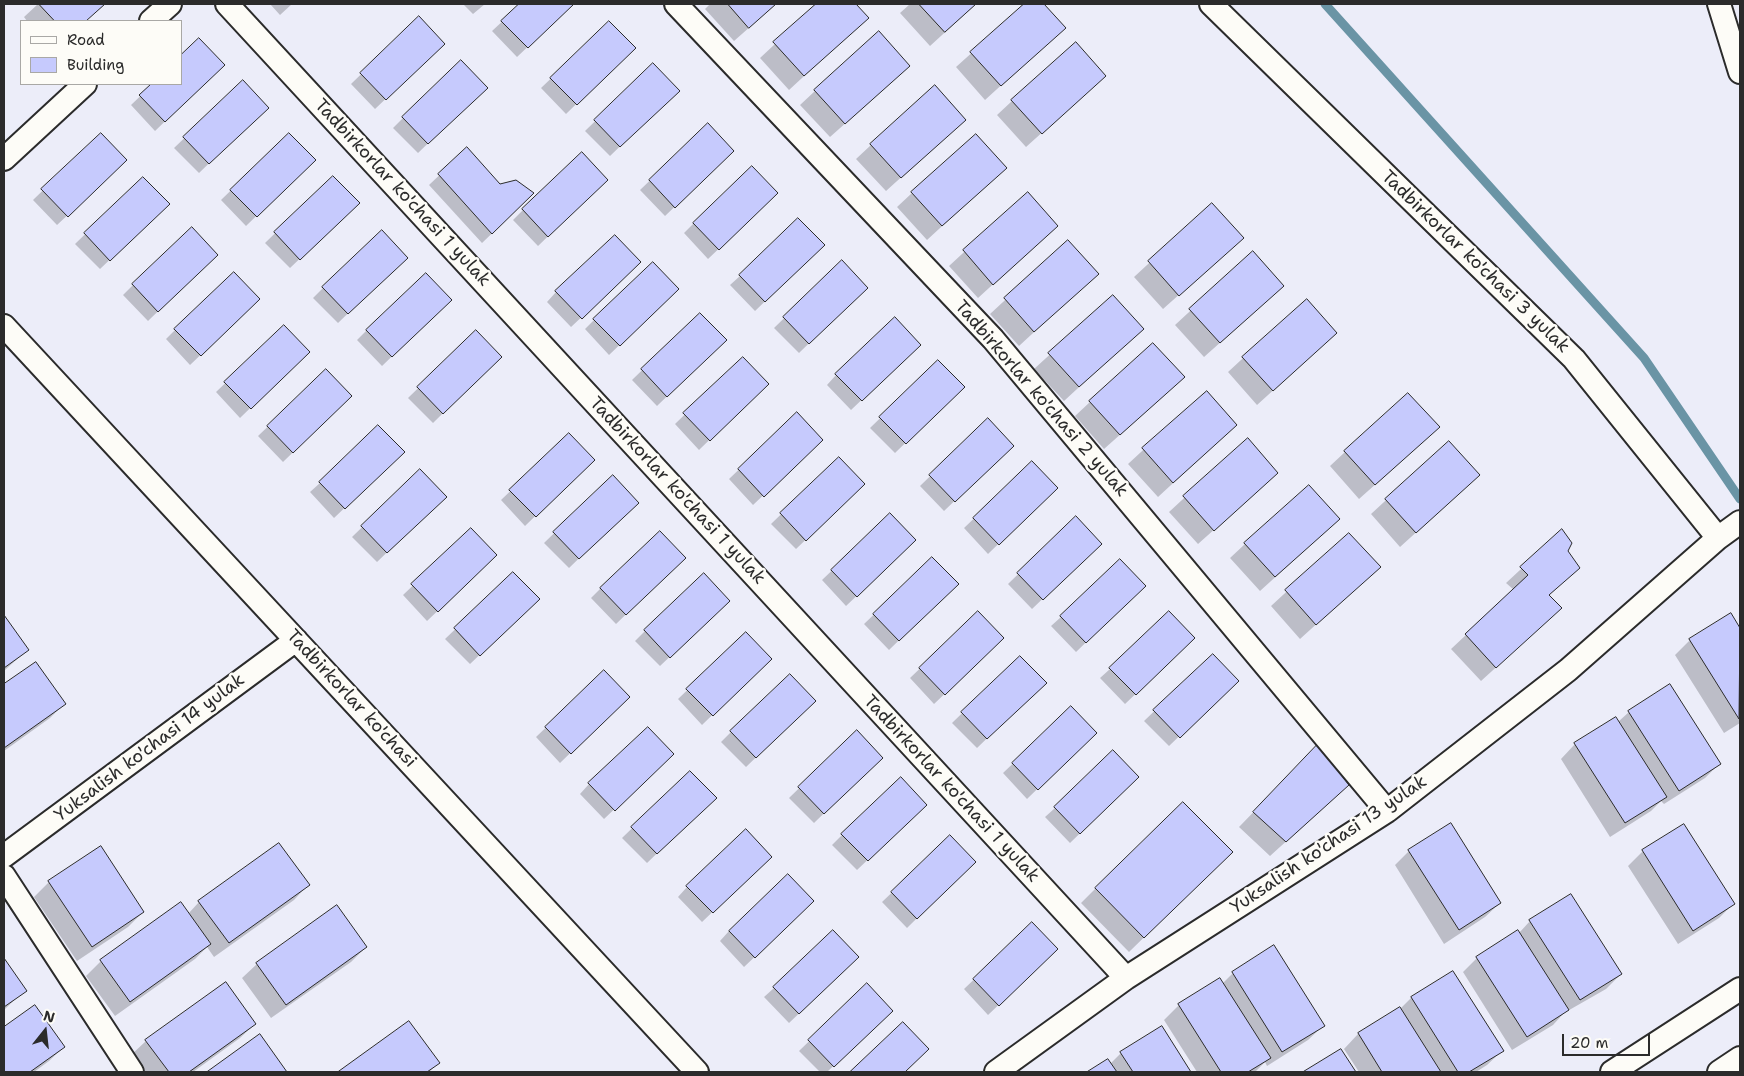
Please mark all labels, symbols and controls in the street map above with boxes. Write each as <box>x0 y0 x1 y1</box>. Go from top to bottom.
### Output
legend <box>20 20 182 85</box>
text: Road <box>67 30 105 50</box>
text: Building <box>67 55 124 75</box>
street label: Tadbirkorlar ko'chasi 1 yulak <box>309 95 495 291</box>
street label: Tadbirkorlar ko'chasi 3 yulak <box>1376 166 1574 358</box>
street label: Tadbirkorlar ko'chasi 2 yulak <box>950 296 1132 502</box>
street label: Tadbirkorlar ko'chasi 1 yulak <box>584 393 770 589</box>
street label: Tadbirkorlar ko'chasi <box>281 626 421 772</box>
street label: Yuksalish ko'chasi 14 yulak <box>51 669 249 827</box>
street label: Tadbirkorlar ko'chasi 1 yulak <box>858 691 1044 887</box>
street label: Yuksalish ko'chasi 13 yulak <box>1227 771 1431 919</box>
north arrow <box>20 1006 70 1056</box>
text: N <box>41 1006 57 1027</box>
scale bar <box>1564 1024 1652 1056</box>
text: 20 m <box>1570 1033 1609 1053</box>

